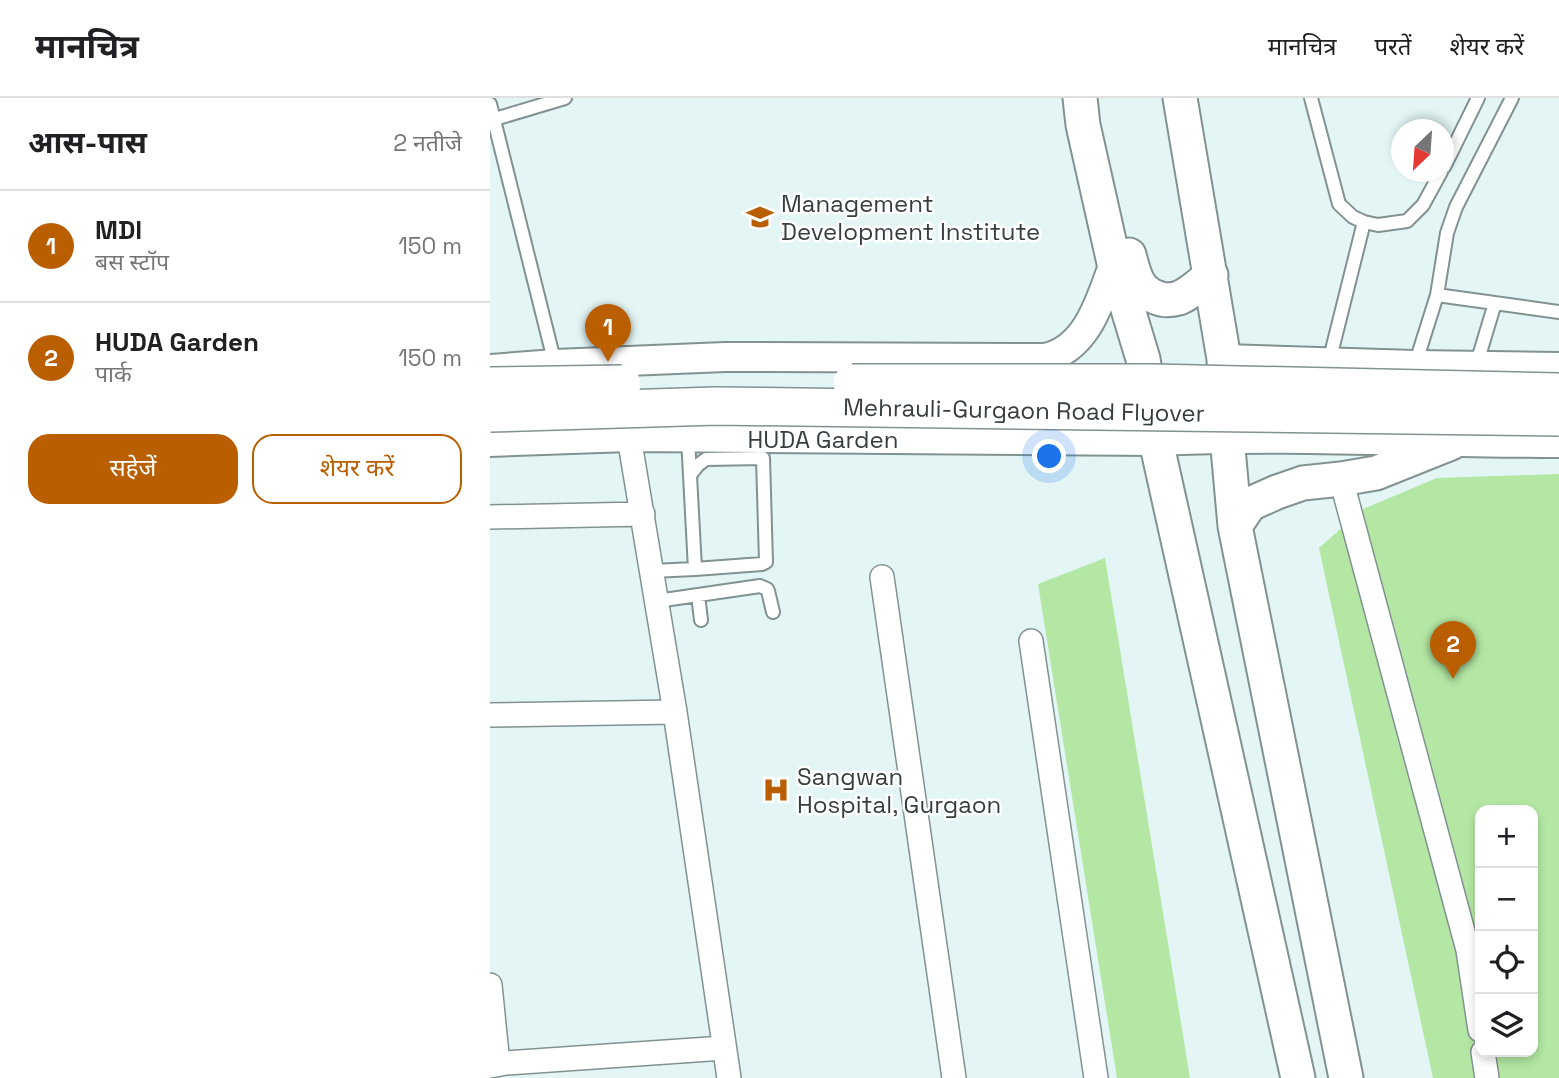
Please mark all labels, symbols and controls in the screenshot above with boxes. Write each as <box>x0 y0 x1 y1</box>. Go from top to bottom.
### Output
text: मानचित्र <box>35 26 139 68</box>
text: मानचित्र <box>1268 31 1336 62</box>
text: परतें <box>1374 31 1412 62</box>
text: शेयर करें <box>1450 31 1524 62</box>
north arrow <box>1391 119 1454 182</box>
text: आस-पास <box>28 123 147 162</box>
text: 2 नतीजे <box>393 128 462 158</box>
place label: Management Development Institute <box>781 188 1040 247</box>
school or university icon: Management Development Institute <box>745 202 775 232</box>
text: MDI <box>95 213 142 247</box>
text: 1 <box>46 231 56 261</box>
text: 150 m <box>398 231 462 261</box>
text: बस स्टॉप <box>95 247 169 277</box>
pin: 1 <box>585 304 631 362</box>
text: HUDA Garden <box>95 325 259 359</box>
text: 2 <box>44 343 58 373</box>
text: 150 m <box>398 343 462 373</box>
text: पार्क <box>95 359 132 389</box>
street label: Mehrauli-Gurgaon Road Flyover <box>843 391 1205 429</box>
street label: HUDA Garden <box>747 424 899 455</box>
button: सहेजें <box>28 434 238 504</box>
button: शेयर करें <box>252 434 462 504</box>
your location <box>1032 439 1066 473</box>
pin: 2 <box>1430 621 1476 679</box>
place label: Sangwan Hospital, Gurgaon <box>797 761 1001 820</box>
hospital icon: Sangwan Hospital, Gurgaon <box>761 775 791 805</box>
map controls <box>1475 805 1538 1057</box>
button: + <box>1475 805 1538 868</box>
button: − <box>1475 868 1538 931</box>
button: locate <box>1475 931 1538 994</box>
button: layers <box>1475 994 1538 1057</box>

